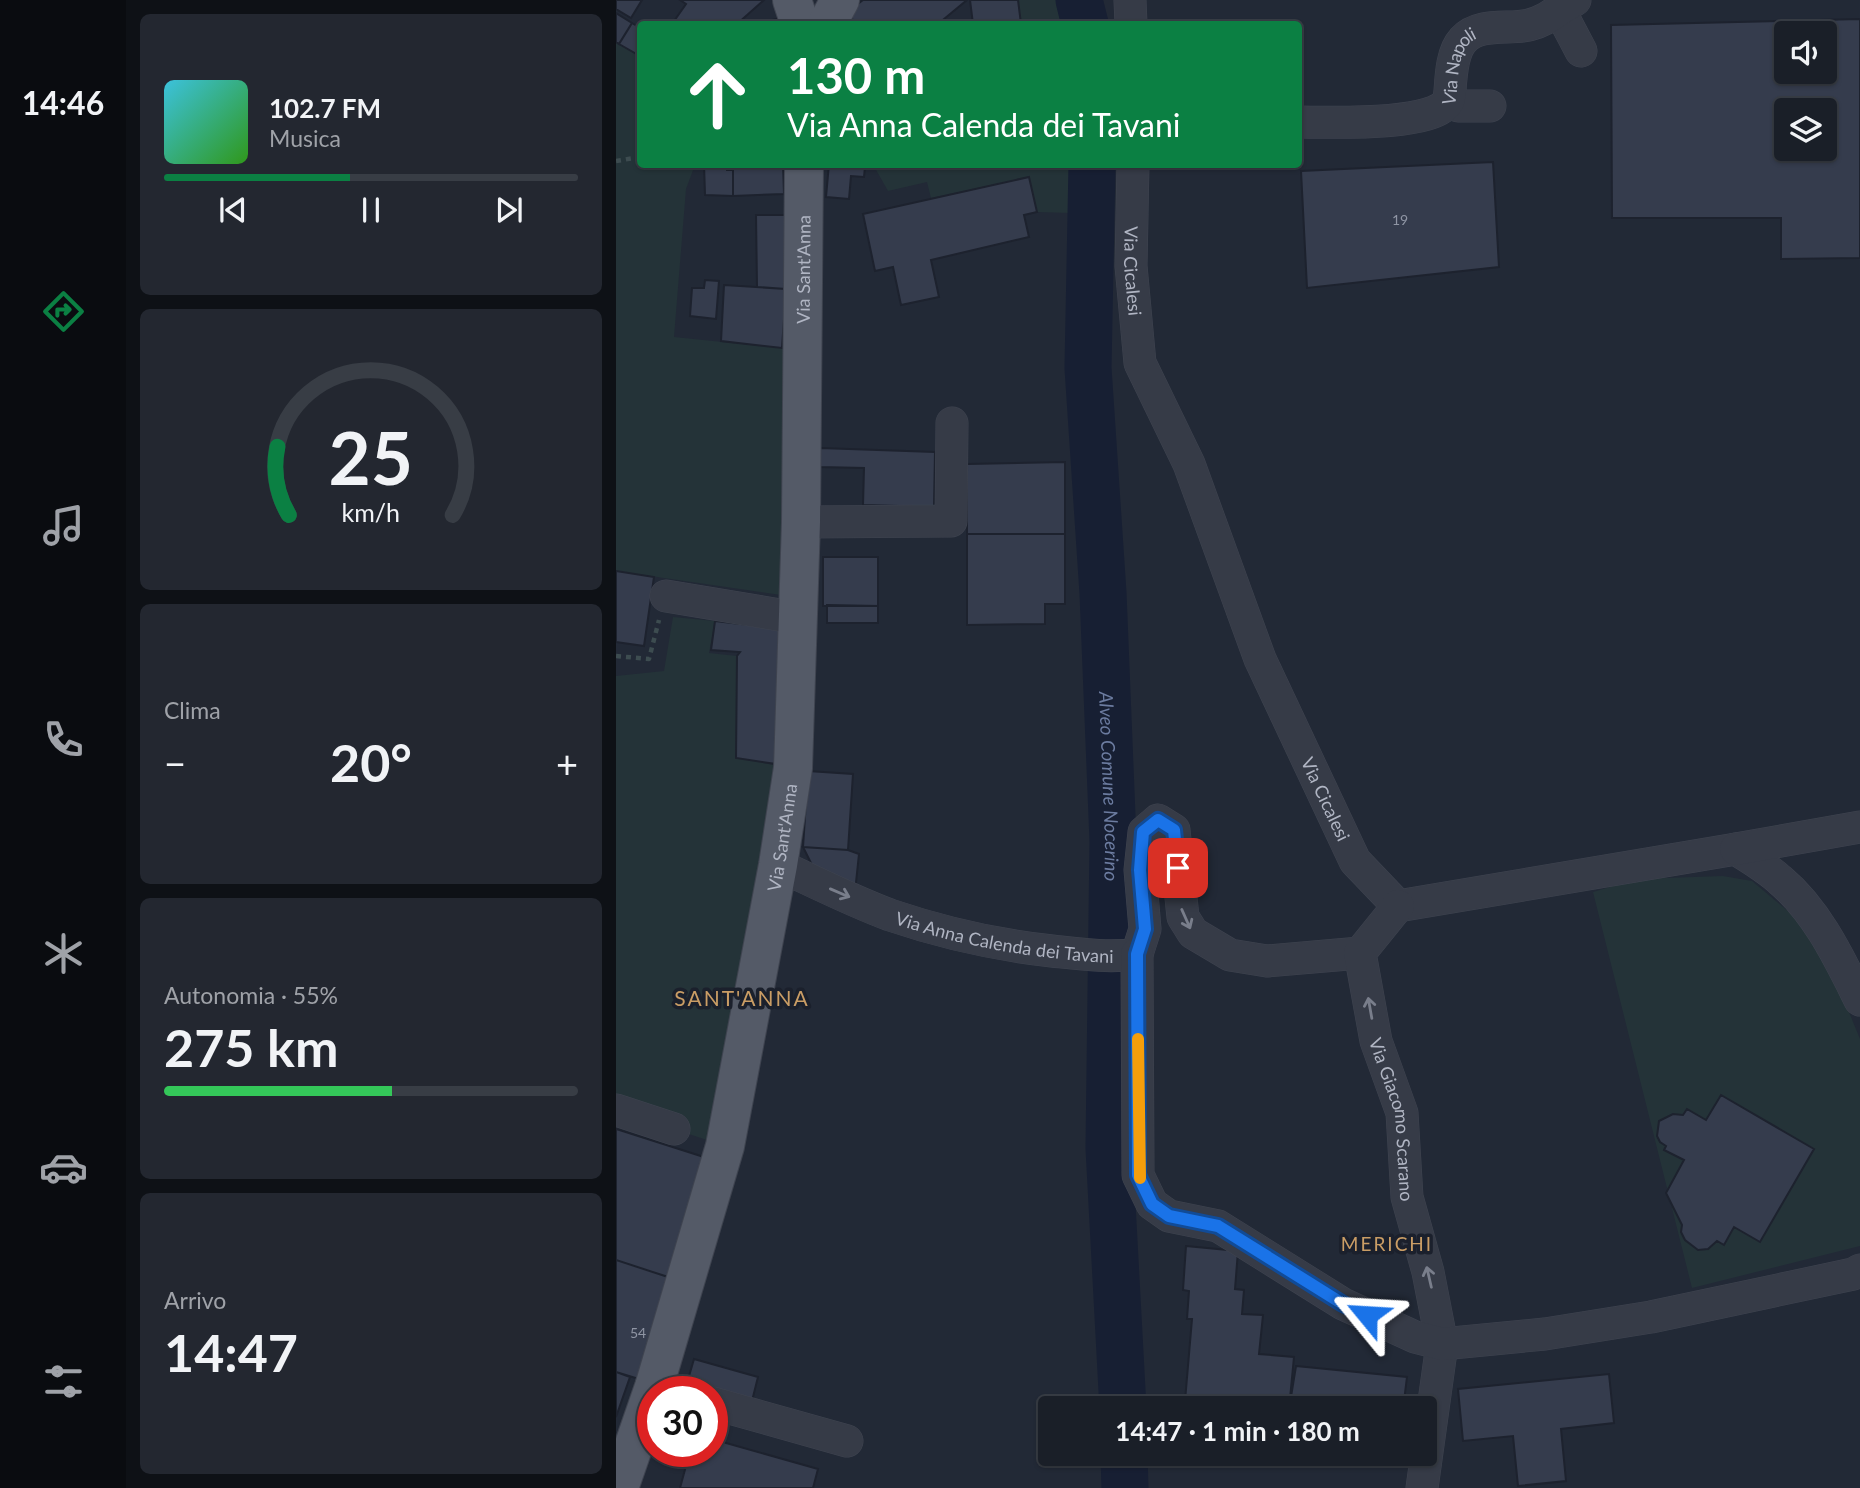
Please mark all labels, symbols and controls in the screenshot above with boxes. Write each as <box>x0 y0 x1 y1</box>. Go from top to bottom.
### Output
map controls <box>1774 21 1837 161</box>
button: sound <box>1774 21 1837 84</box>
street label: Via Napoli <box>1437 22 1479 107</box>
text: 130 m <box>787 46 925 104</box>
icon: ahead <box>672 49 763 140</box>
text: 14:46 <box>22 83 104 122</box>
text: 102.7 FM <box>269 92 381 124</box>
button: layers <box>1774 98 1837 161</box>
text: Via Anna Calenda dei Tavani <box>787 105 1181 144</box>
text: Musica <box>269 124 341 152</box>
icon: previous <box>214 191 252 229</box>
icon: pause <box>352 191 390 229</box>
icon: next <box>490 191 528 229</box>
house number: 19 <box>1392 211 1408 228</box>
street label: Via Sant'Anna <box>792 215 815 324</box>
street label: Via Cicalesi <box>1120 226 1147 317</box>
icon: directions <box>39 287 88 336</box>
text: 25 <box>329 414 413 502</box>
text: km/h <box>342 497 400 527</box>
icon: music <box>39 501 88 550</box>
water label: Alveo Comune Nocerino <box>1095 690 1125 882</box>
text: Clima <box>164 696 221 724</box>
icon: phone <box>39 715 88 764</box>
text: 20° <box>330 731 412 793</box>
text: − <box>164 740 186 786</box>
text: + <box>556 740 578 786</box>
street label: Via Cicalesi <box>1297 754 1355 844</box>
street label: Via Sant'Anna <box>762 782 801 893</box>
pin <box>1148 838 1208 898</box>
icon: arrive <box>1159 849 1197 887</box>
one-way arrow <box>829 887 851 900</box>
street label: Via Anna Calenda dei Tavani <box>893 907 1114 967</box>
one-way arrow <box>1180 908 1193 929</box>
icon: climate <box>39 929 88 978</box>
text: Autonomia · 55% <box>164 981 338 1009</box>
district label: SANT'ANNA <box>674 985 810 1010</box>
one-way arrow <box>1363 997 1376 1020</box>
text: 275 km <box>164 1016 338 1078</box>
street label: Via Giacomo Scarano <box>1365 1035 1418 1202</box>
icon: car <box>39 1143 88 1192</box>
district label: MERICHI <box>1341 1232 1433 1255</box>
one-way arrow <box>1421 1266 1435 1289</box>
position arrow <box>1330 1278 1404 1352</box>
text: Arrivo <box>164 1286 226 1314</box>
text: 14:47 <box>164 1321 298 1383</box>
house number: 54 <box>630 1324 646 1341</box>
icon: filters <box>39 1357 88 1406</box>
speed limit sign: 30 <box>637 1376 728 1467</box>
text: 14:47 · 1 min · 180 m <box>1115 1415 1360 1447</box>

